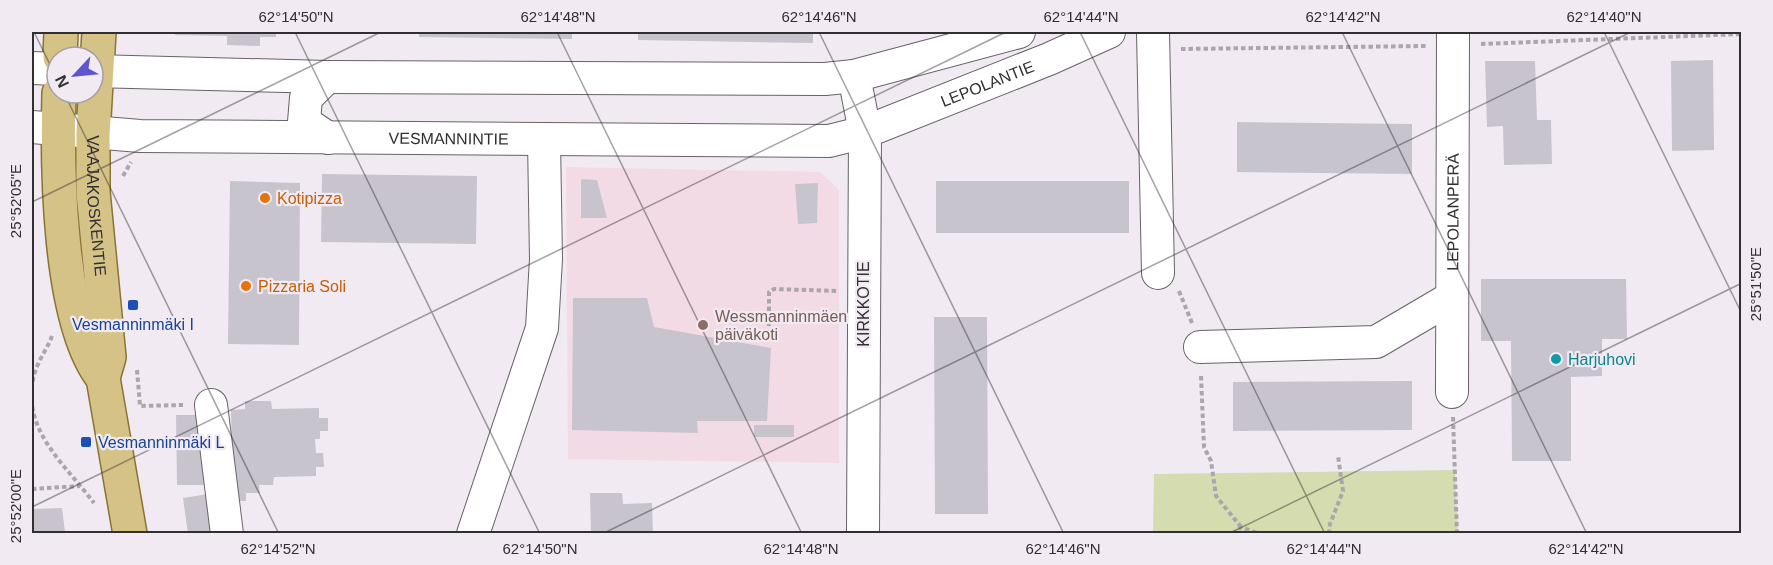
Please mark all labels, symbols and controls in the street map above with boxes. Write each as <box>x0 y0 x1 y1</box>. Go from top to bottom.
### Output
text: 62°14'50"N <box>258 8 334 25</box>
text: 62°14'48"N <box>520 8 596 25</box>
text: 62°14'46"N <box>781 8 857 25</box>
text: 62°14'44"N <box>1043 8 1119 25</box>
text: 62°14'42"N <box>1305 8 1381 25</box>
text: 62°14'40"N <box>1566 8 1642 25</box>
north arrow <box>45 45 105 105</box>
street label: LEPOLANTIE <box>938 57 1036 110</box>
text: N <box>52 72 72 90</box>
street label: VESMANNINTIE <box>389 129 509 147</box>
street label: VAAJAKOSKENTIE <box>85 135 110 277</box>
street label: LEPOLANPERÄ <box>1444 153 1461 271</box>
text: 25°52'05"E <box>7 164 24 238</box>
place label: Kotipizza <box>277 190 342 207</box>
marker: Kotipizza <box>258 191 272 205</box>
text: 25°51'50"E <box>1747 247 1764 321</box>
street label: KIRKKOTIE <box>855 261 872 347</box>
place label: Pizzaria Soli <box>258 278 346 295</box>
marker: Pizzaria Soli <box>239 279 253 293</box>
marker: Vesmanninmäki I <box>126 298 140 312</box>
place label: Wessmanninmäen päiväkoti <box>715 308 847 343</box>
place label: Vesmanninmäki I <box>72 316 194 333</box>
marker: Wessmanninmäen päiväkoti <box>696 318 710 332</box>
place label: Harjuhovi <box>1568 351 1636 368</box>
marker: Harjuhovi <box>1549 352 1563 366</box>
place label: Vesmanninmäki L <box>98 434 224 451</box>
marker: Vesmanninmäki L <box>79 435 93 449</box>
text: 25°52'00"E <box>7 469 24 543</box>
text: 62°14'52"N <box>240 540 316 557</box>
text: 62°14'50"N <box>502 540 578 557</box>
text: 62°14'48"N <box>763 540 839 557</box>
text: 62°14'46"N <box>1025 540 1101 557</box>
text: 62°14'44"N <box>1286 540 1362 557</box>
text: 62°14'42"N <box>1548 540 1624 557</box>

